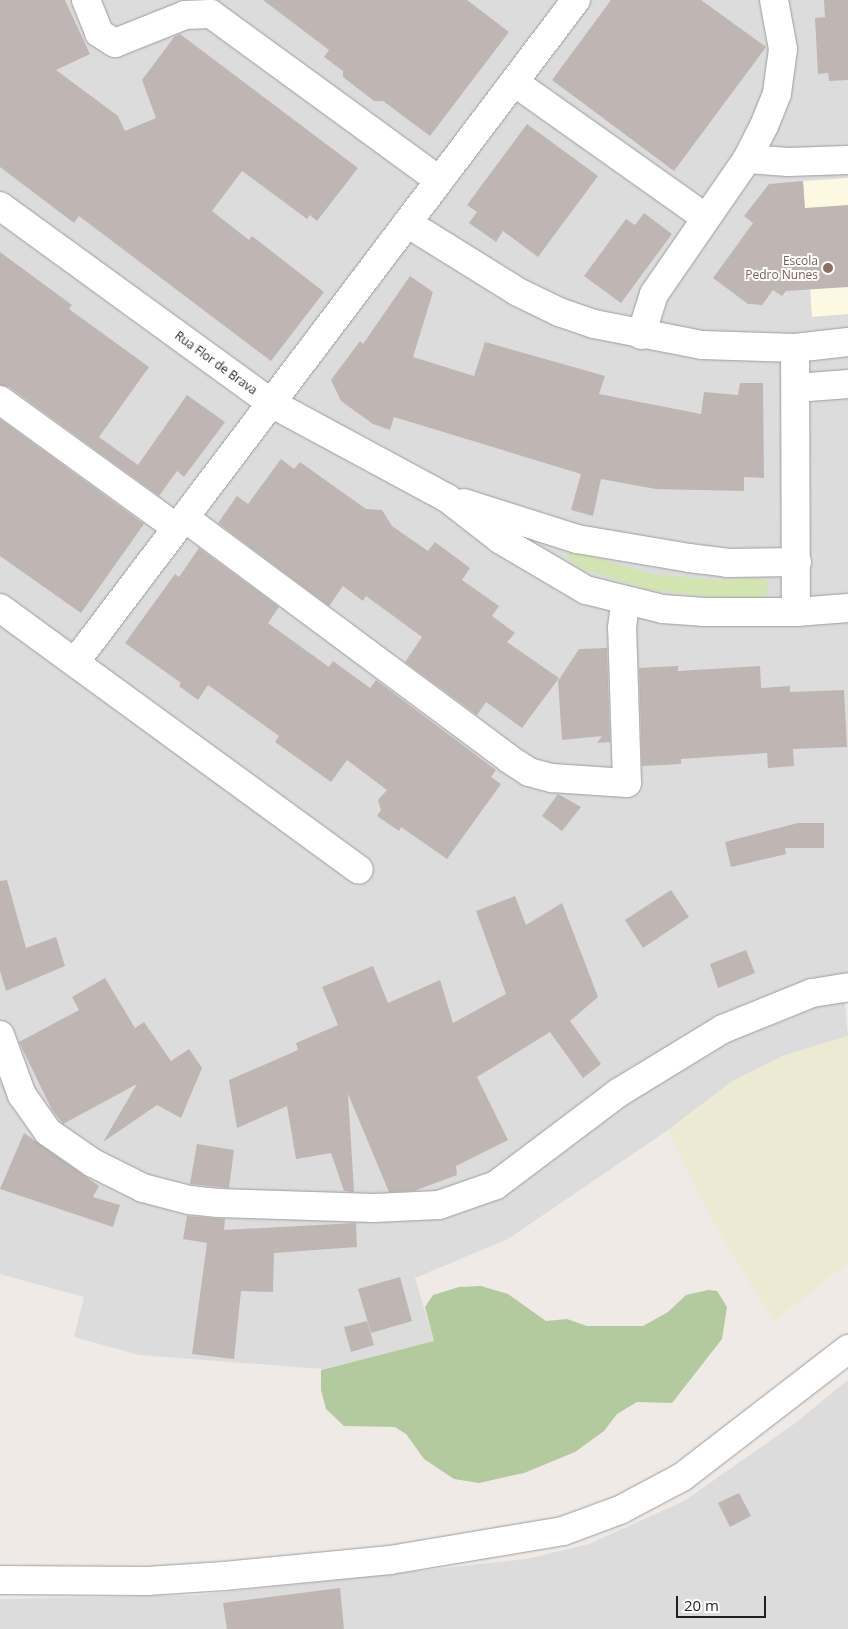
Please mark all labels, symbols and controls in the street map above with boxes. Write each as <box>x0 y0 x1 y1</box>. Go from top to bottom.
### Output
place label: Escola Pedro Nunes <box>745 254 818 282</box>
marker: Escola Pedro Nunes <box>822 262 834 274</box>
street label: Rua Flor de Brava <box>172 328 260 398</box>
scale bar <box>678 1586 768 1618</box>
text: 20 m <box>684 1595 719 1615</box>

